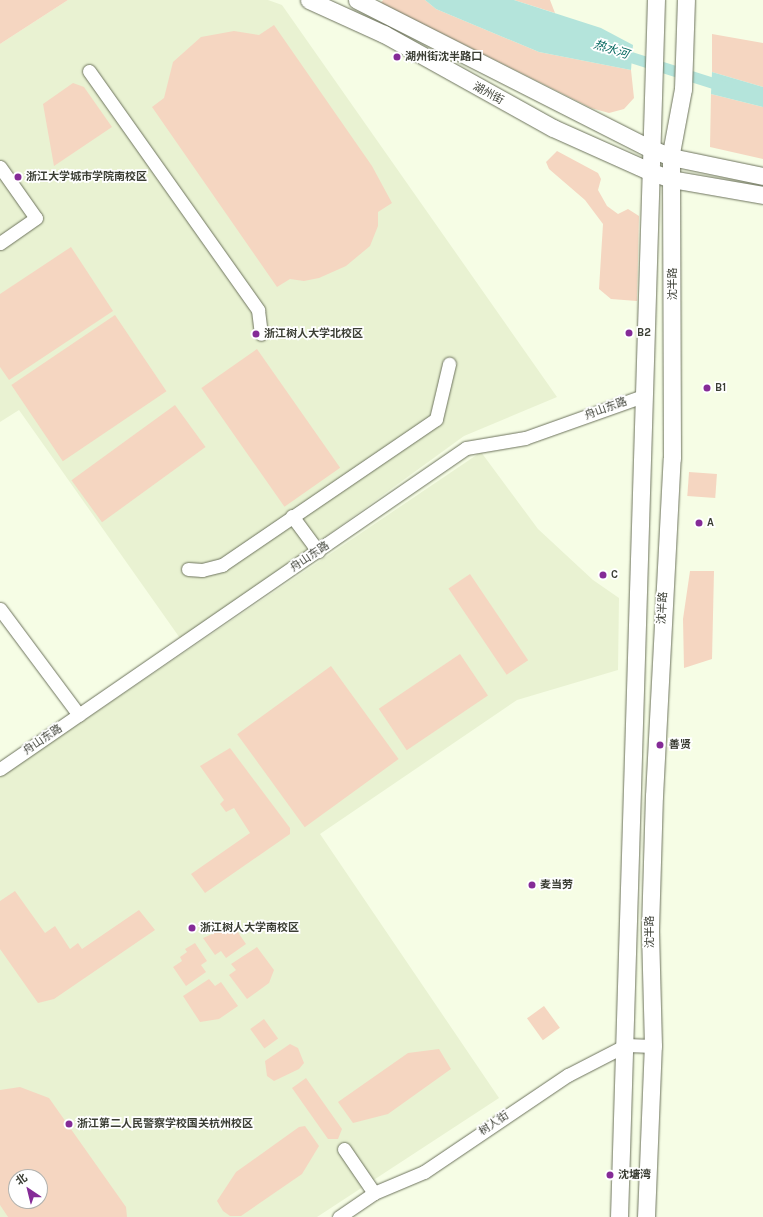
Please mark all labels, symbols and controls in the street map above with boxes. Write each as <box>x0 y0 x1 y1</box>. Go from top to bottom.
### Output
water label: 热水河 <box>592 38 630 62</box>
place label: 湖州街沈半路口 <box>405 50 482 64</box>
marker: 湖州街沈半路口 <box>392 52 402 62</box>
street label: 湖州街 <box>470 80 506 108</box>
place label: 浙江大学城市学院南校区 <box>26 170 147 184</box>
marker: 浙江大学城市学院南校区 <box>13 172 23 182</box>
street label: 沈半路 <box>666 268 680 300</box>
place label: B2 <box>637 326 651 340</box>
place label: 浙江树人大学北校区 <box>264 327 363 341</box>
marker: B2 <box>624 328 634 338</box>
marker: 浙江树人大学北校区 <box>251 329 261 339</box>
place label: B1 <box>715 381 726 395</box>
marker: B1 <box>702 383 712 393</box>
street label: 舟山东路 <box>583 395 629 423</box>
place label: A <box>707 516 714 530</box>
marker: A <box>694 518 704 528</box>
street label: 舟山东路 <box>288 539 332 575</box>
place label: C <box>611 568 618 582</box>
marker: C <box>598 570 608 580</box>
street label: 沈半路 <box>656 591 670 625</box>
street label: 舟山东路 <box>21 722 65 758</box>
place label: 善贤 <box>669 738 691 752</box>
marker: 善贤 <box>654 739 666 751</box>
place label: 麦当劳 <box>540 878 573 892</box>
marker: 麦当劳 <box>527 880 537 890</box>
street label: 沈半路 <box>643 916 657 948</box>
place label: 浙江树人大学南校区 <box>200 921 299 935</box>
marker: 浙江树人大学南校区 <box>187 923 197 933</box>
street label: 树人街 <box>477 1109 511 1139</box>
place label: 浙江第二人民警察学校国关杭州校区 <box>77 1117 253 1131</box>
marker: 浙江第二人民警察学校国关杭州校区 <box>64 1119 74 1129</box>
place label: 沈塘湾 <box>618 1168 651 1182</box>
north arrow <box>8 1169 48 1209</box>
marker: 沈塘湾 <box>605 1170 615 1180</box>
text: 北 <box>13 1171 30 1188</box>

